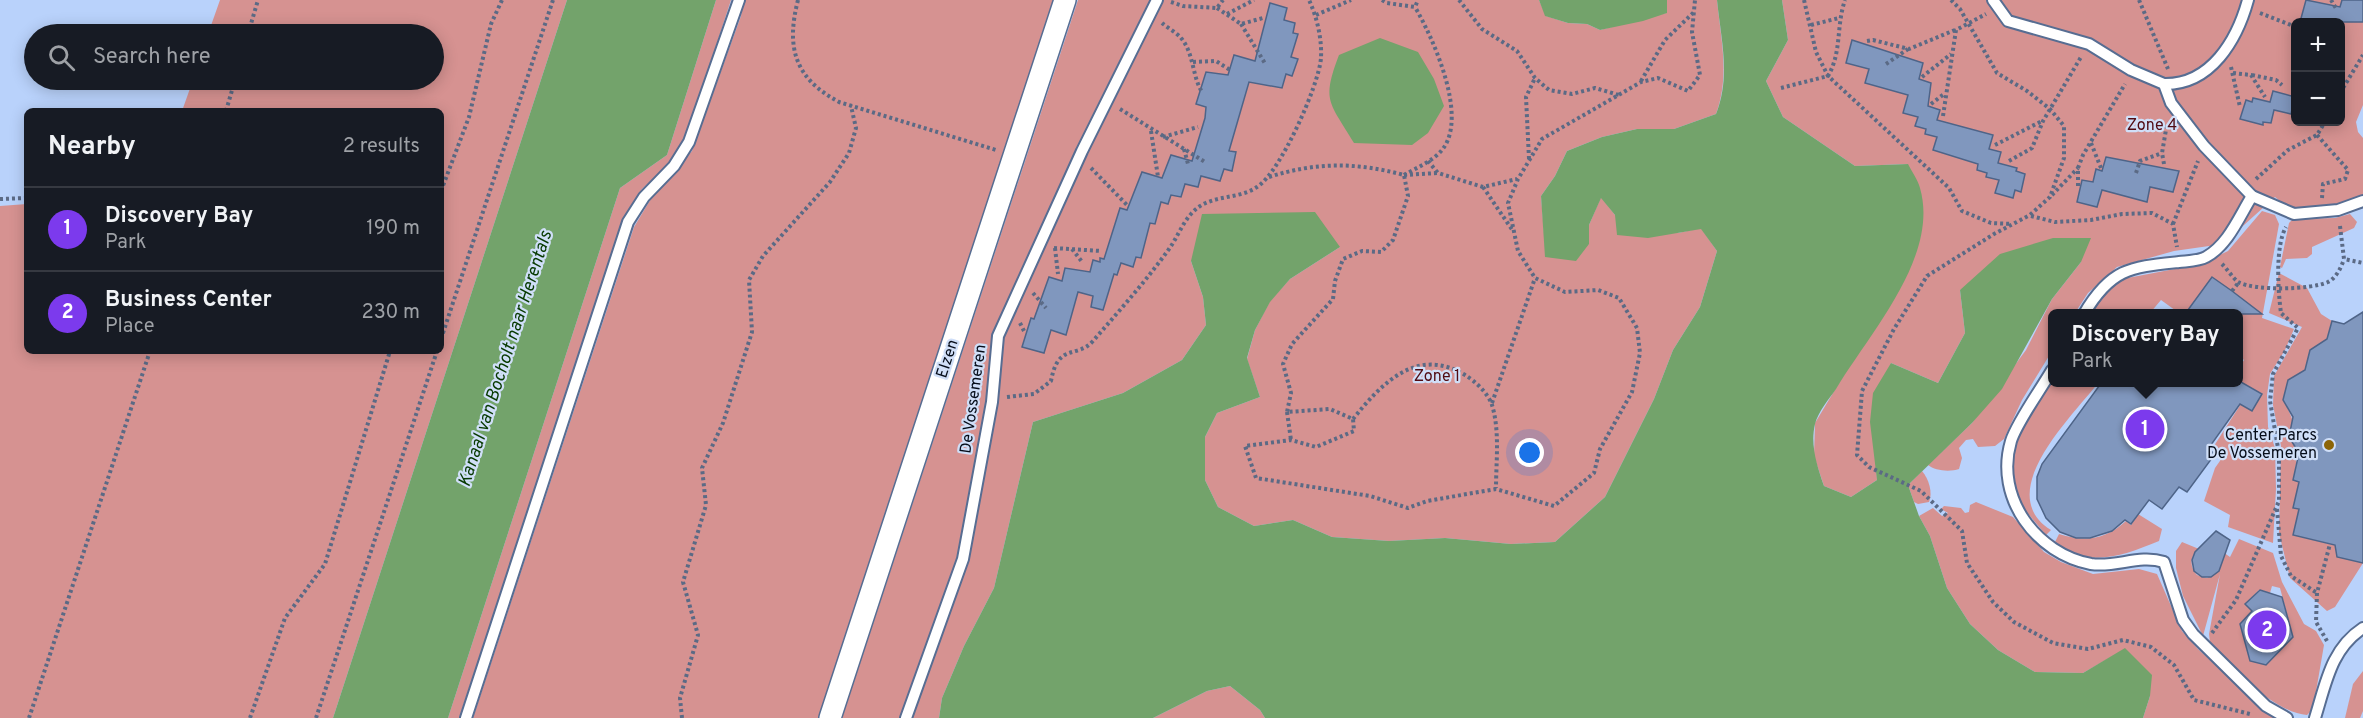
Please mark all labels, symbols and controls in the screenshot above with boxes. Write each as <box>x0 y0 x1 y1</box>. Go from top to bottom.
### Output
map controls <box>2291 18 2345 126</box>
button: + <box>2291 18 2345 72</box>
search box <box>24 24 444 90</box>
icon: search <box>45 41 78 74</box>
text: Search here <box>93 44 211 71</box>
button: − <box>2291 72 2345 126</box>
park label: Zone 4 <box>2127 116 2177 136</box>
text: Nearby <box>48 131 136 164</box>
text: 2 results <box>343 134 420 160</box>
text: Discovery Bay <box>105 203 253 230</box>
text: 1 <box>64 216 72 242</box>
text: 190 m <box>366 216 420 242</box>
water label: Kanaal van Bocholt naar Herentals <box>454 227 559 490</box>
text: Park <box>105 230 146 256</box>
text: Business Center <box>105 287 272 314</box>
text: 2 <box>61 300 74 326</box>
text: 230 m <box>361 300 420 326</box>
popup <box>2048 309 2243 387</box>
text: Place <box>105 314 155 340</box>
text: Discovery Bay <box>2071 322 2220 349</box>
street label: Elzen <box>932 337 964 381</box>
street label: De Vossemeren <box>956 343 992 455</box>
text: Park <box>2071 349 2113 375</box>
park label: Zone 1 <box>1414 367 1460 387</box>
pin: 1 <box>2126 406 2164 452</box>
place label: Center Parcs De Vossemeren <box>2207 426 2317 464</box>
your location <box>1515 438 1544 467</box>
marker: Center Parcs De Vossemeren <box>2322 438 2336 452</box>
pin: 2 <box>2248 608 2286 652</box>

